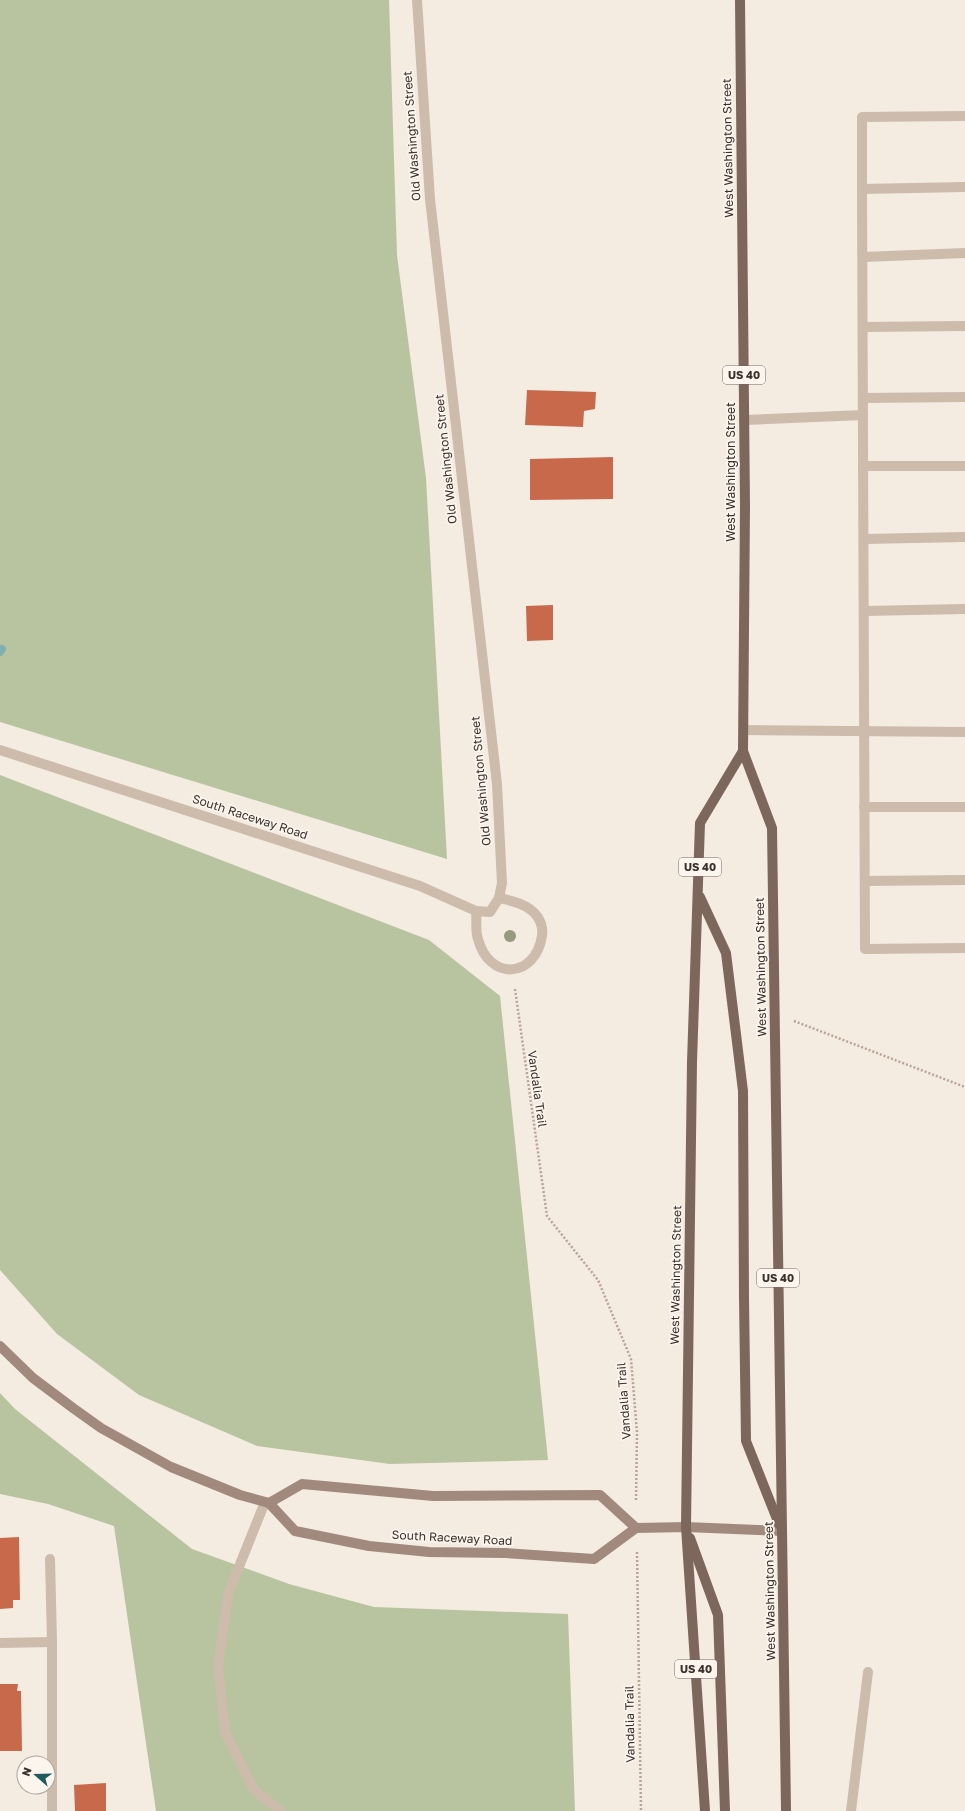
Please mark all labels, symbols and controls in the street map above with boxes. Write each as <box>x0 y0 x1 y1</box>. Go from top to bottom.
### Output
street label: Old Washington Street <box>399 70 424 202</box>
street label: West Washington Street <box>719 78 736 218</box>
road number: US 40 <box>723 366 765 384</box>
street label: Old Washington Street <box>431 393 460 525</box>
street label: West Washington Street <box>723 402 738 542</box>
street label: Old Washington Street <box>467 715 494 847</box>
street label: South Raceway Road <box>190 791 310 842</box>
road number: US 40 <box>679 858 721 876</box>
street label: West Washington Street <box>752 897 769 1037</box>
street label: Vandalia Trail <box>525 1050 550 1128</box>
street label: West Washington Street <box>667 1205 684 1345</box>
road number: US 40 <box>757 1269 799 1287</box>
street label: Vandalia Trail <box>613 1362 634 1440</box>
street label: West Washington Street <box>761 1521 778 1661</box>
street label: South Raceway Road <box>391 1527 513 1548</box>
road number: US 40 <box>675 1660 717 1678</box>
street label: Vandalia Trail <box>621 1685 638 1763</box>
north arrow <box>16 1755 56 1795</box>
text: N <box>19 1765 34 1778</box>

